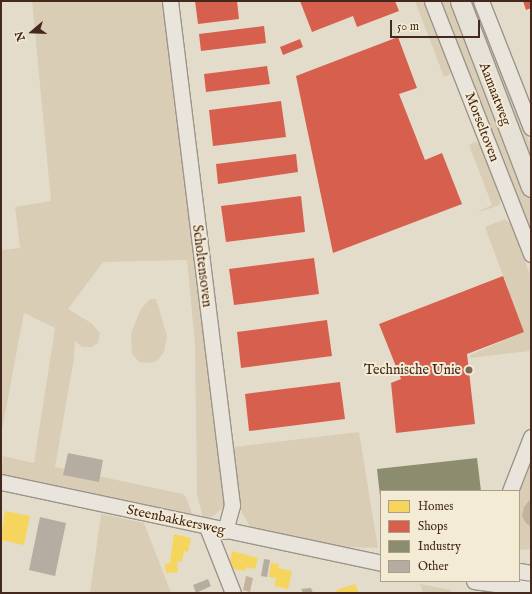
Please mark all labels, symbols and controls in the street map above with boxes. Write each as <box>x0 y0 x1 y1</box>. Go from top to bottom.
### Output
north arrow <box>12 12 52 52</box>
scale bar <box>392 12 482 38</box>
text: 50 m <box>397 19 419 34</box>
text: N <box>12 29 29 43</box>
street label: Aamaatweg <box>475 60 515 128</box>
street label: Morseltoven <box>461 90 503 164</box>
street label: Scholtensoven <box>189 224 215 308</box>
place label: Technische Unie <box>364 362 461 378</box>
marker: Technische Unie <box>464 365 474 375</box>
legend <box>380 490 520 582</box>
text: Homes <box>418 499 454 514</box>
street label: Steenbakkersweg <box>125 501 227 539</box>
text: Shops <box>418 519 448 534</box>
text: Industry <box>418 539 461 554</box>
text: Other <box>418 559 448 574</box>

